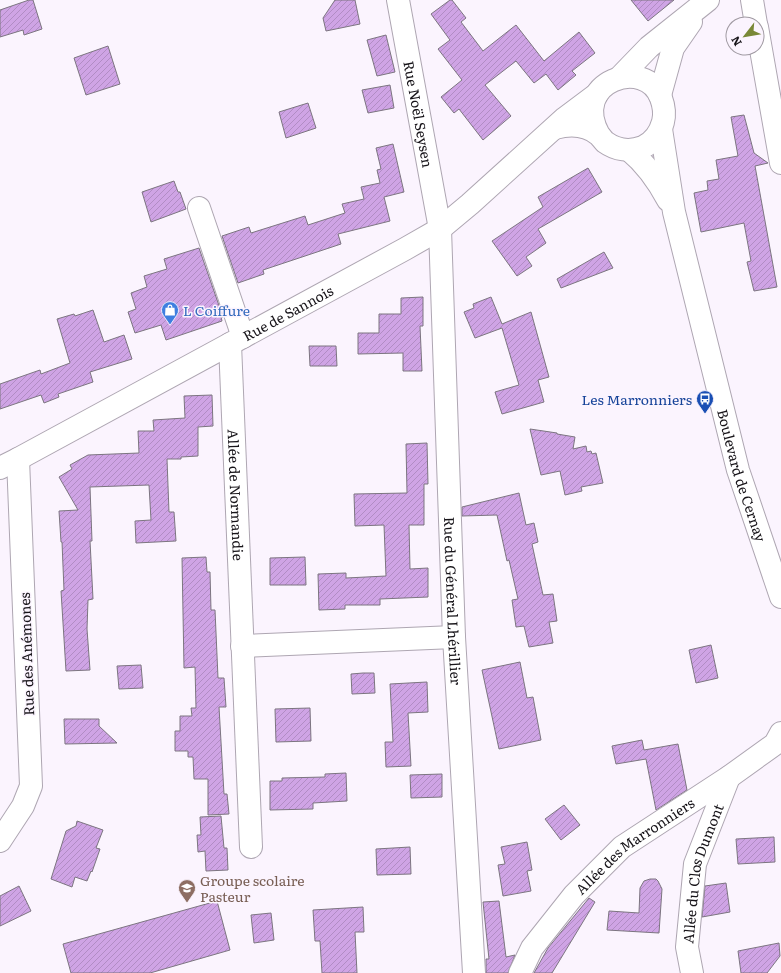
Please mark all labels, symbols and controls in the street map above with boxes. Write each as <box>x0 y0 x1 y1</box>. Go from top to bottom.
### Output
north arrow <box>725 16 765 56</box>
text: N <box>726 34 745 50</box>
street label: Rue Noël Seysen <box>399 59 439 169</box>
street label: Rue de Sannois <box>239 280 337 345</box>
shop icon: L Coiffure <box>160 300 180 325</box>
place label: L Coiffure <box>183 300 250 320</box>
place label: Les Marronniers <box>581 389 692 409</box>
bus stop icon: Les Marronniers <box>695 389 715 414</box>
street label: Boulevard de Cernay <box>713 407 772 545</box>
street label: Allée de Normandie <box>224 429 249 561</box>
street label: Rue du Général Lhérillier <box>440 516 467 686</box>
street label: Rue des Anémones <box>14 592 38 716</box>
street label: Allée des Marronniers <box>571 792 698 898</box>
street label: Allée du Clos Dumont <box>677 800 728 944</box>
place label: Groupe scolaire Pasteur <box>200 870 305 906</box>
school or university icon: Groupe scolaire Pasteur <box>177 878 197 903</box>

